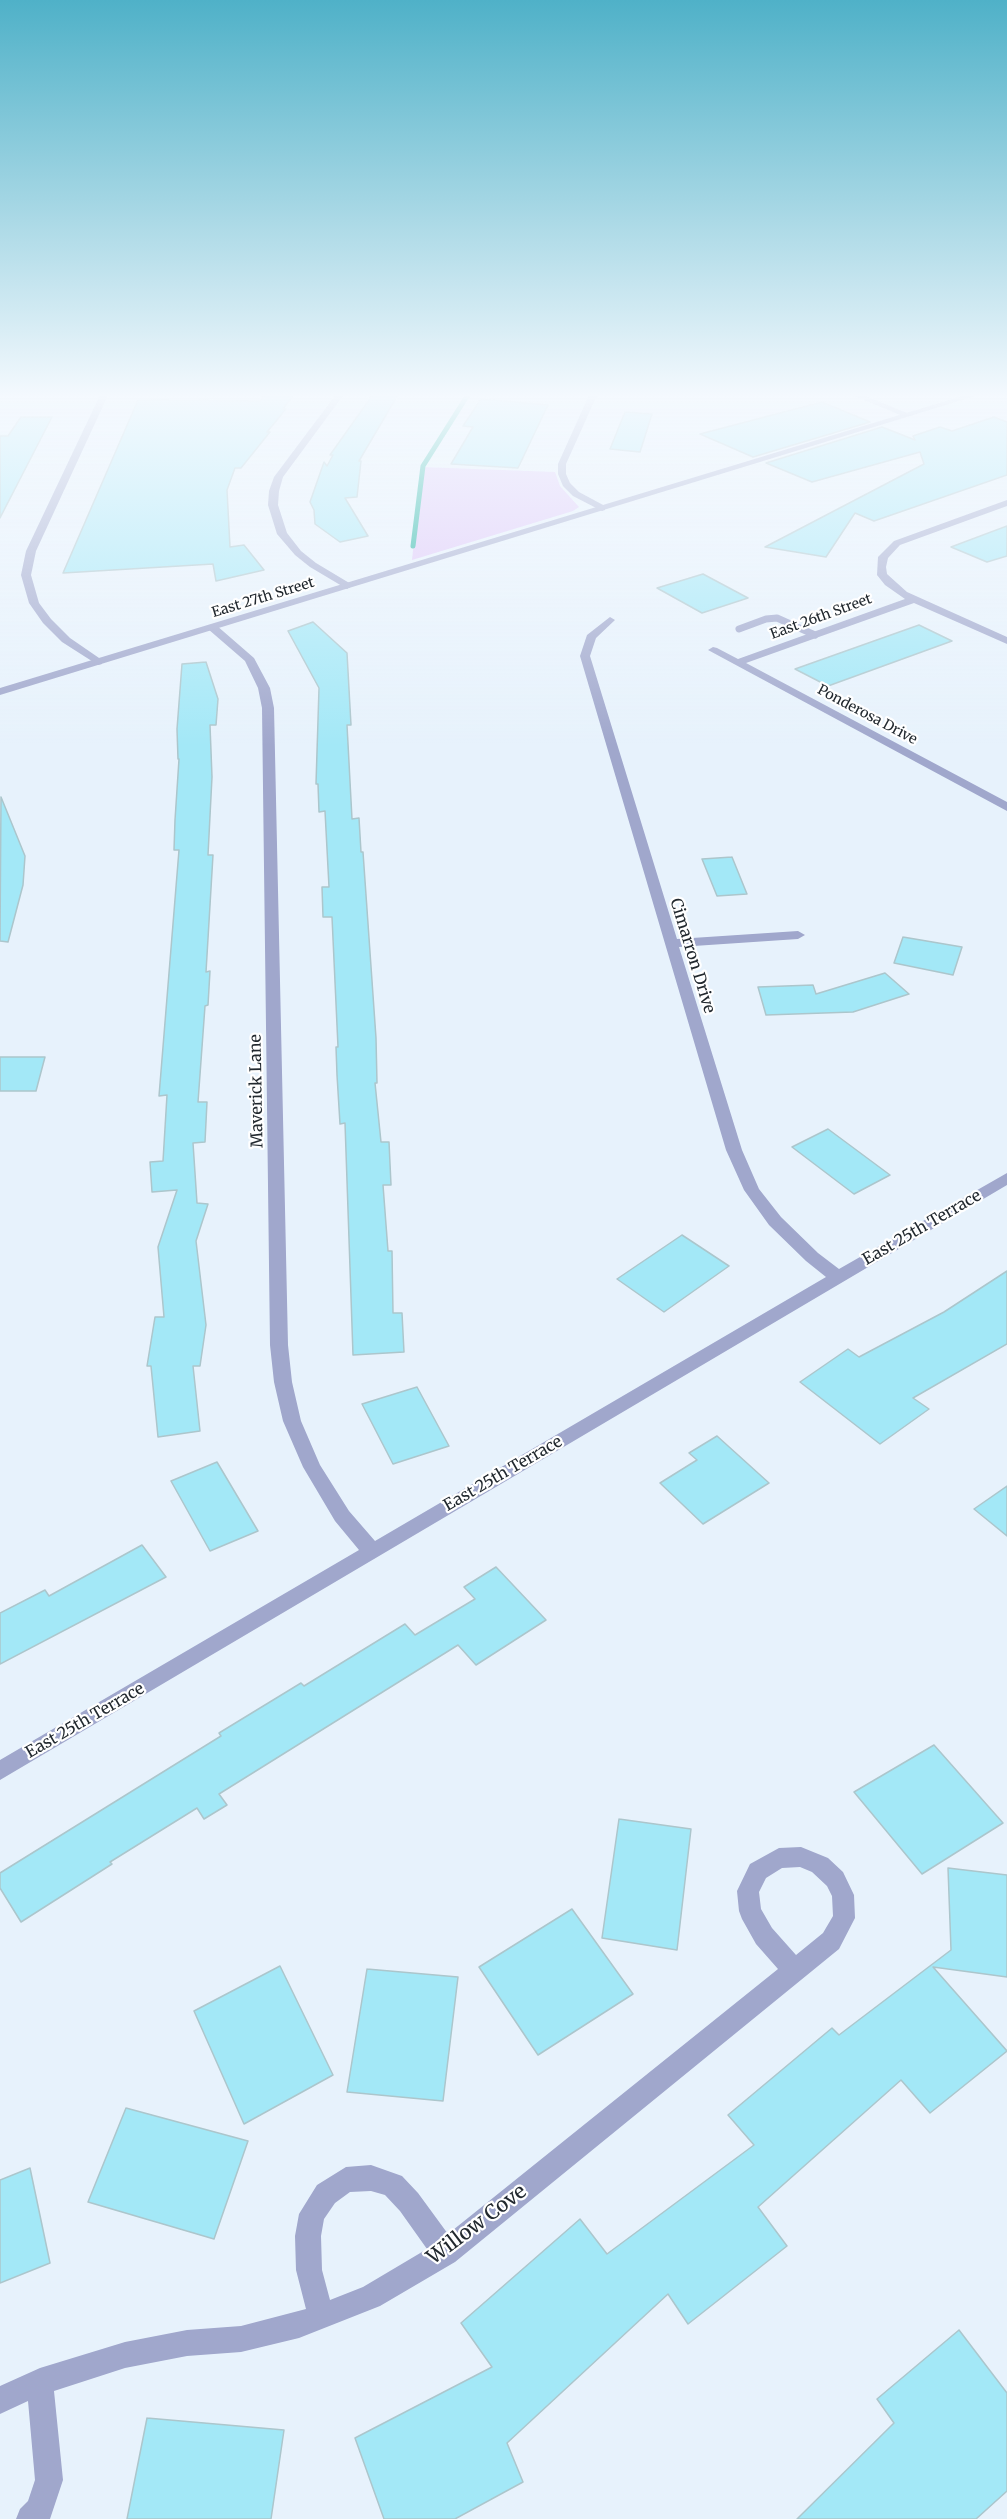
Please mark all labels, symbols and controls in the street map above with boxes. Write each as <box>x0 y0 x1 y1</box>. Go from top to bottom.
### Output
street label: East 27th Street <box>210 574 316 622</box>
street label: East 26th Street <box>768 591 874 643</box>
street label: Ponderosa Drive <box>814 682 920 748</box>
street label: Cimarron Drive <box>665 896 719 1016</box>
street label: Maverick Lane <box>246 1034 268 1148</box>
street label: East 25th Terrace <box>859 1186 985 1270</box>
street label: East 25th Terrace <box>440 1432 566 1516</box>
street label: East 25th Terrace <box>22 1679 148 1763</box>
street label: Willow Cove <box>423 2180 531 2270</box>

